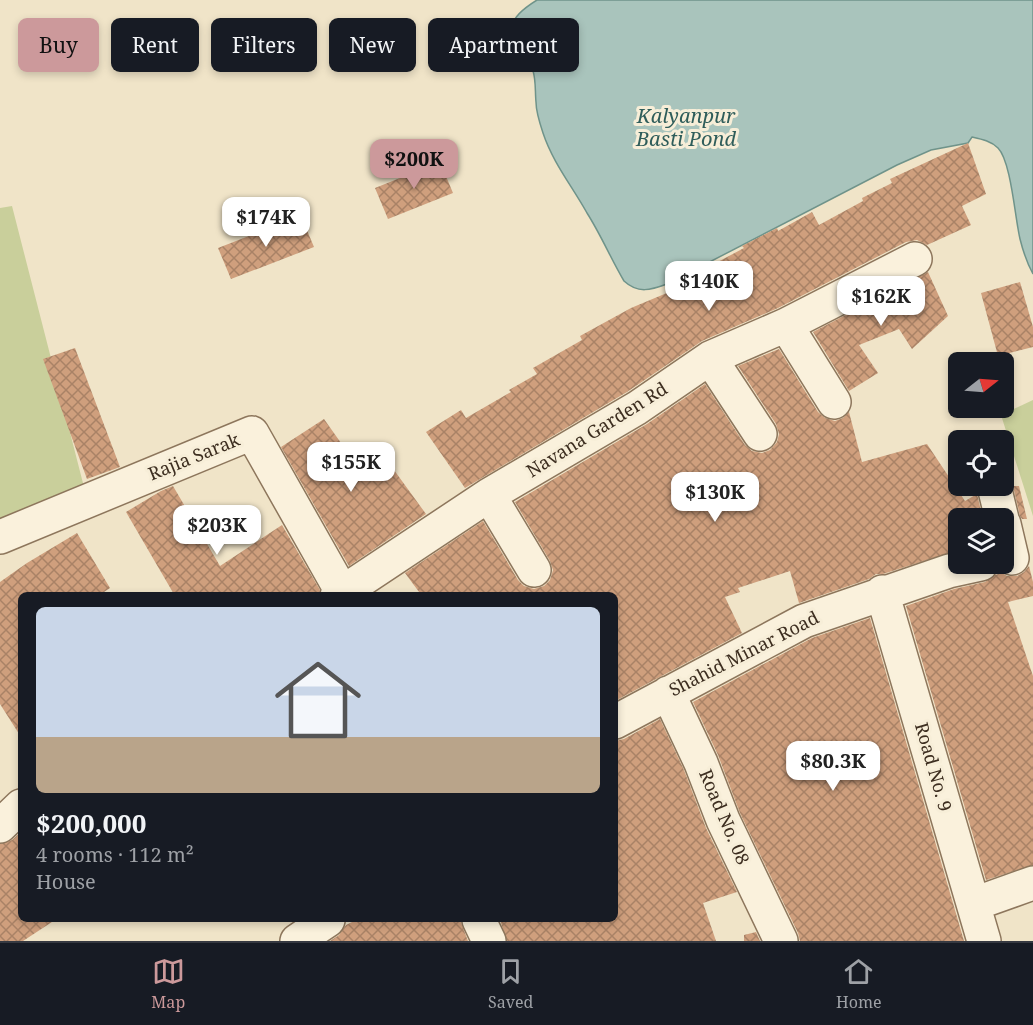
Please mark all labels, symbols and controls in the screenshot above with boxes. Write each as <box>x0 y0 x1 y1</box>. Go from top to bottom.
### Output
chip: Buy <box>18 18 99 72</box>
chip: Rent <box>111 18 199 72</box>
chip: Filters <box>211 18 317 72</box>
chip: New <box>329 18 416 72</box>
chip: Apartment <box>428 18 579 72</box>
water label: Kalyanpur Basti Pond <box>635 102 736 152</box>
pin: $200K <box>372 139 456 190</box>
text: $200K <box>384 145 444 172</box>
pin: $174K <box>224 197 308 248</box>
text: $174K <box>236 203 296 230</box>
pin: $140K <box>667 261 751 312</box>
text: $140K <box>679 267 739 294</box>
pin: $162K <box>839 276 923 327</box>
text: $162K <box>851 282 911 309</box>
north arrow <box>948 352 1014 418</box>
map controls <box>948 352 1014 574</box>
street label: Navana Garden Rd <box>521 376 672 482</box>
street label: Rajia Sarak <box>144 427 243 485</box>
button: locate <box>948 430 1014 496</box>
pin: $155K <box>309 442 393 493</box>
text: $155K <box>321 448 381 475</box>
pin: $130K <box>673 472 757 523</box>
text: $130K <box>685 478 745 505</box>
pin: $203K <box>175 505 259 556</box>
button: layers <box>948 508 1014 574</box>
text: $203K <box>187 511 247 538</box>
street label: Shahid Minar Road <box>664 605 823 701</box>
icon: home <box>264 646 372 754</box>
street label: Road No. 9 <box>910 719 958 814</box>
pin: $80.3K <box>784 741 882 792</box>
text: $80.3K <box>800 747 866 774</box>
street label: Road No. 08 <box>694 765 756 868</box>
text: $200,000 <box>36 805 146 841</box>
text: 4 rooms · 112 m² <box>36 841 194 868</box>
text: House <box>36 868 96 895</box>
tab: Map <box>151 955 185 1013</box>
tab: Saved <box>488 955 533 1013</box>
tab: Home <box>836 955 882 1013</box>

